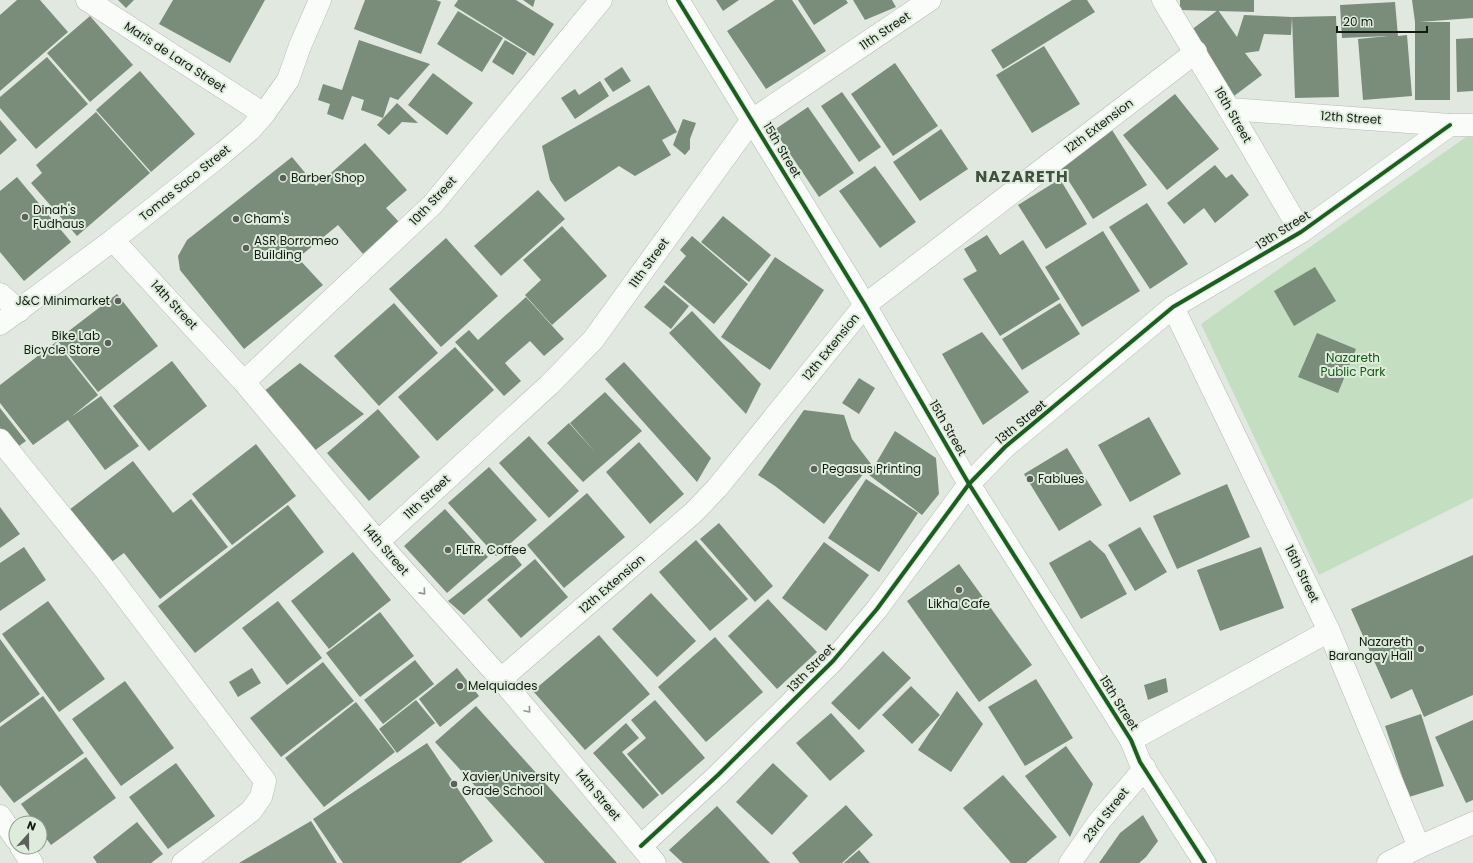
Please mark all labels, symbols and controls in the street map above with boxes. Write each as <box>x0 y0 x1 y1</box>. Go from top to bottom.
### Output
street label: 11th Street <box>856 7 914 54</box>
scale bar <box>1337 8 1427 34</box>
text: 20 m <box>1343 13 1373 30</box>
street label: Maris de Lara Street <box>121 17 230 96</box>
street label: 16th Street <box>1211 84 1256 146</box>
street label: 12th Extension <box>1061 94 1137 157</box>
street label: 12th Street <box>1320 107 1382 128</box>
street label: 15th Street <box>759 119 806 181</box>
street label: Tomas Saco Street <box>136 141 234 225</box>
district label: NAZARETH <box>975 165 1069 188</box>
place label: Barber Shop <box>291 169 365 186</box>
street label: 10th Street <box>405 172 460 229</box>
marker: Barber Shop <box>278 173 288 183</box>
place label: Dinah's Fudhaus <box>33 201 85 232</box>
street label: 13th Street <box>1252 206 1313 253</box>
place label: Cham's <box>244 210 290 227</box>
marker: Dinah's Fudhaus <box>20 212 30 222</box>
marker: Cham's <box>231 214 241 224</box>
place label: ASR Borromeo Building <box>254 232 339 263</box>
street label: 11th Street <box>625 234 673 291</box>
marker: ASR Borromeo Building <box>241 243 251 253</box>
street label: 14th Street <box>147 276 202 333</box>
place label: J&C Minimarket <box>15 292 110 309</box>
marker: J&C Minimarket <box>113 296 123 306</box>
street label: 12th Extension <box>798 309 863 384</box>
place label: Bike Lab Bicycle Store <box>24 327 100 358</box>
marker: Bike Lab Bicycle Store <box>103 338 113 348</box>
park label: Nazareth Public Park <box>1321 349 1386 380</box>
street label: 13th Street <box>992 395 1050 448</box>
street label: 15th Street <box>926 397 971 459</box>
place label: Pegasus Printing <box>822 460 921 477</box>
marker: Pegasus Printing <box>809 464 819 474</box>
place label: Fablues <box>1038 470 1085 487</box>
street label: 11th Street <box>400 471 454 523</box>
marker: Fablues <box>1025 474 1035 484</box>
street label: 14th Street <box>360 521 413 579</box>
place label: FLTR. Coffee <box>456 541 526 558</box>
street label: 16th Street <box>1281 542 1324 605</box>
marker: FLTR. Coffee <box>443 545 453 555</box>
street label: 12th Extension <box>575 550 648 617</box>
marker: Likha Cafe <box>954 585 964 595</box>
one-way arrow <box>418 587 426 595</box>
place label: Likha Cafe <box>928 595 990 612</box>
place label: Nazareth Barangay Hall <box>1329 633 1413 664</box>
street label: 13th Street <box>783 640 838 696</box>
marker: Nazareth Barangay Hall <box>1416 644 1426 654</box>
street label: 15th Street <box>1096 672 1143 733</box>
place label: Melquiades <box>468 677 537 694</box>
marker: Melquiades <box>455 681 465 691</box>
one-way arrow <box>523 706 530 713</box>
street label: 14th Street <box>572 766 625 824</box>
place label: Xavier University Grade School <box>462 768 560 799</box>
marker: Xavier University Grade School <box>449 779 459 789</box>
street label: 23rd Street <box>1079 784 1132 845</box>
north arrow <box>8 815 48 855</box>
text: N <box>25 817 38 835</box>

